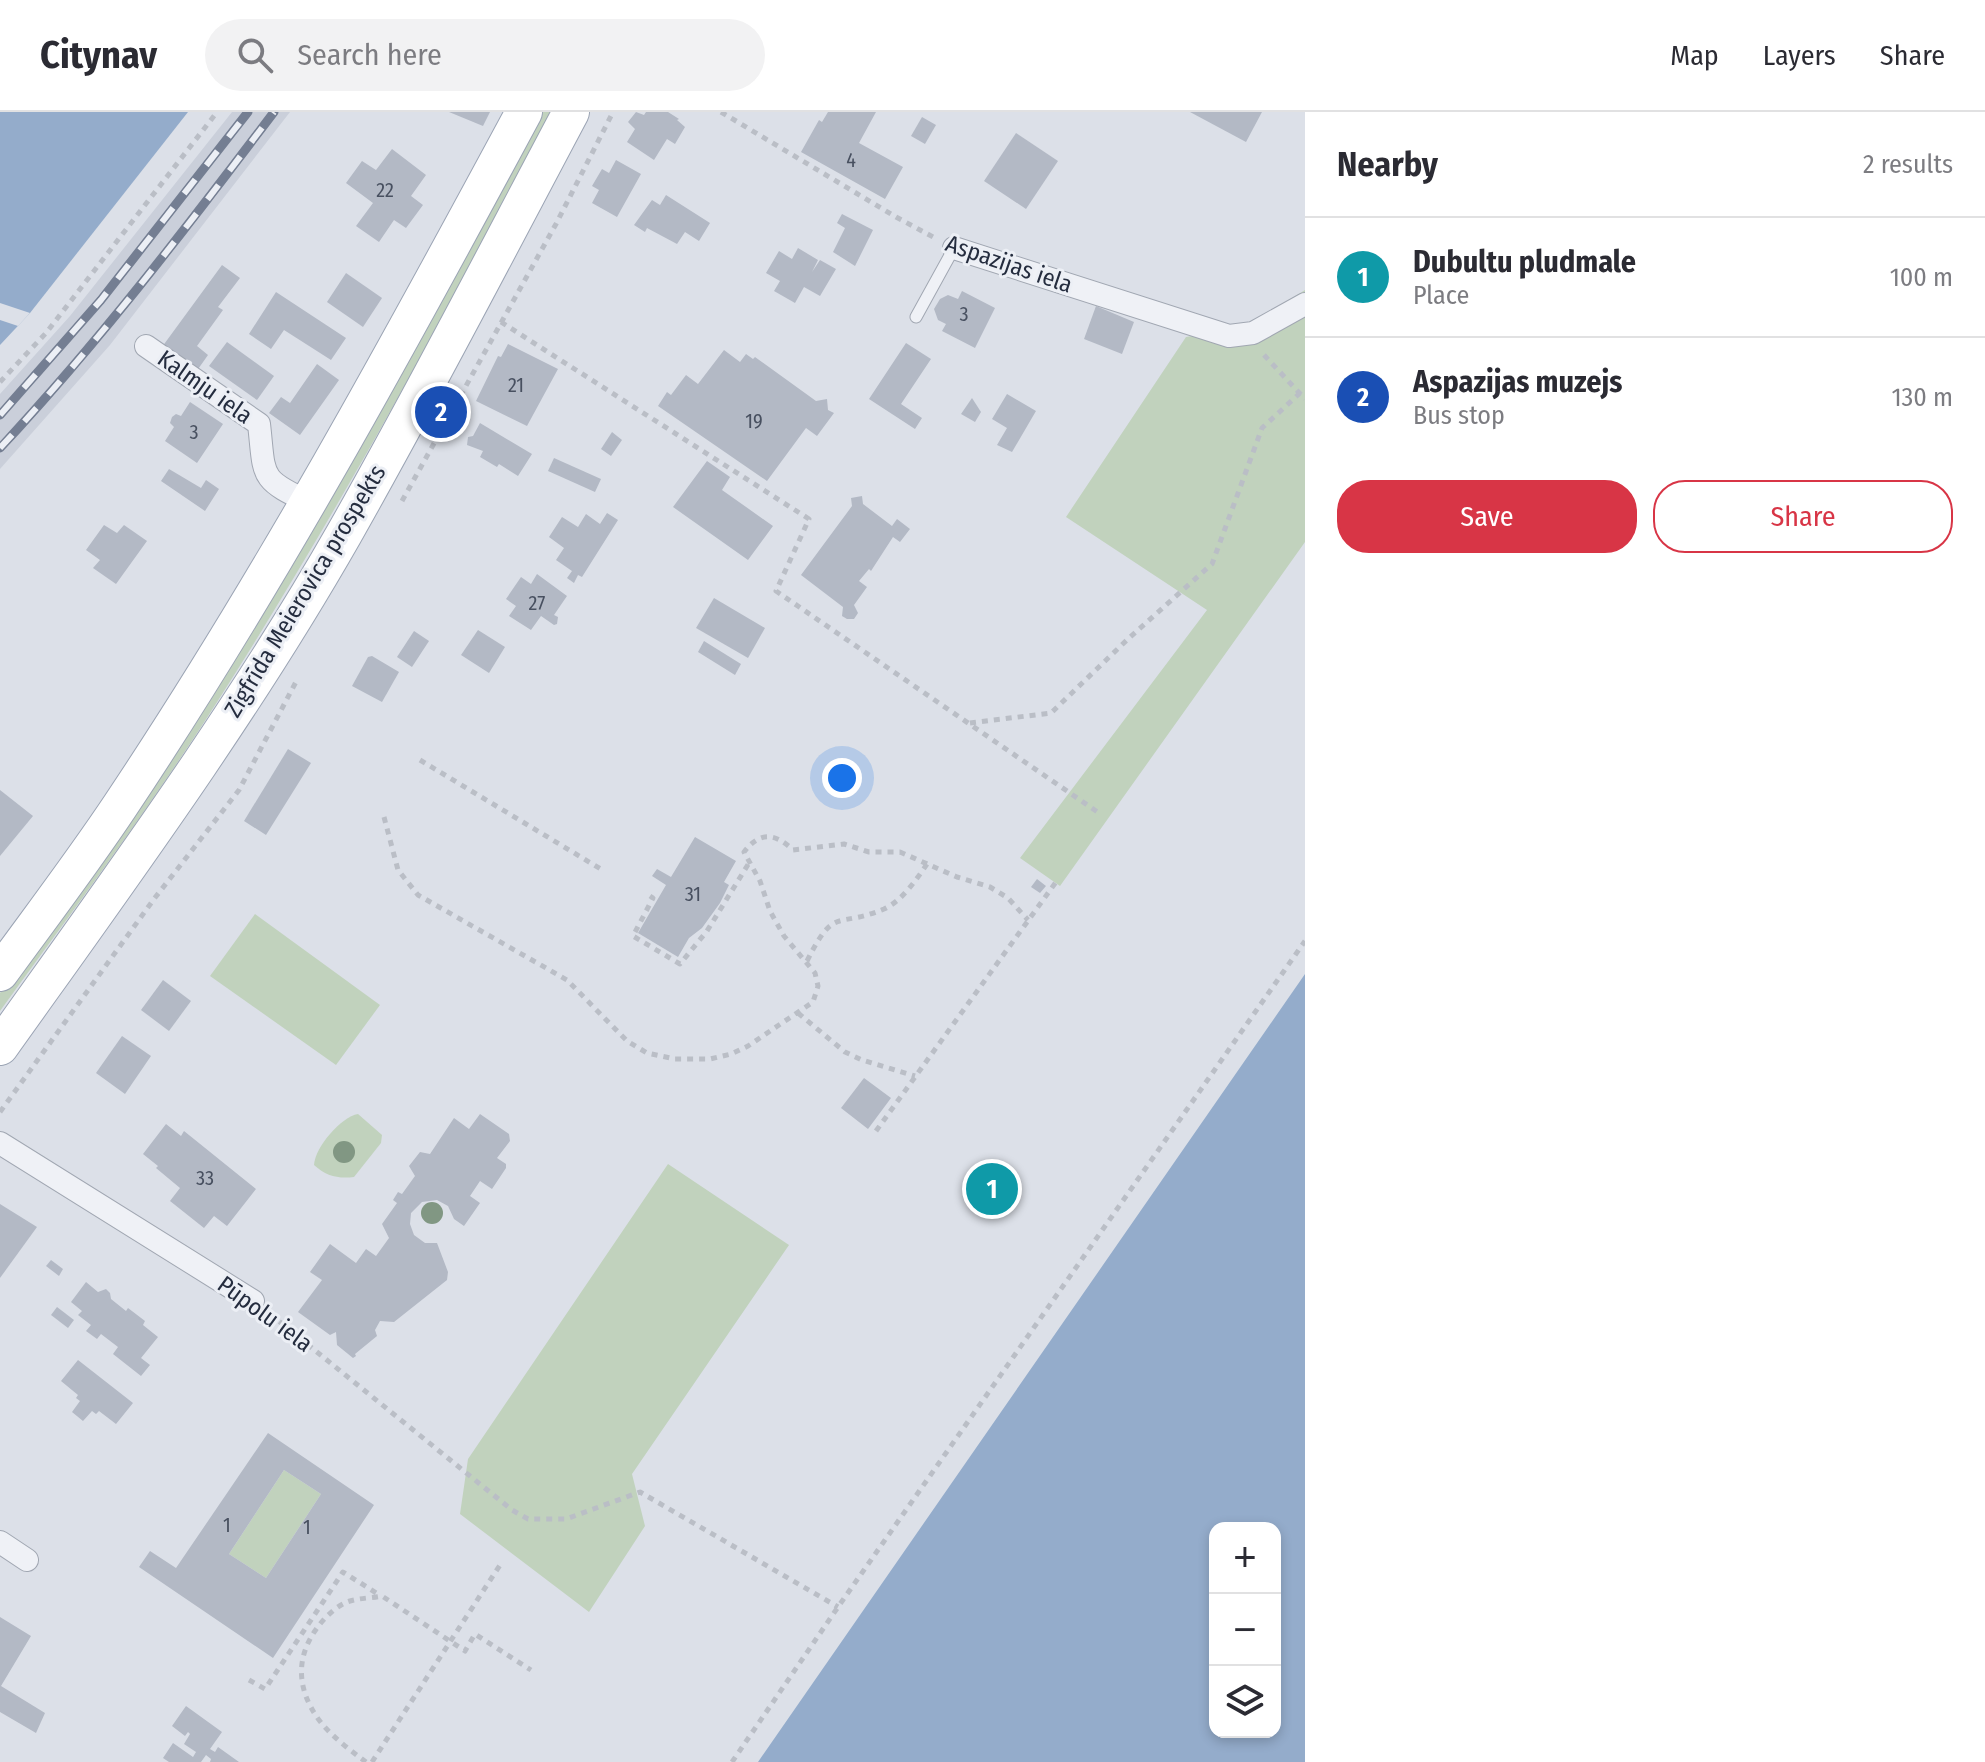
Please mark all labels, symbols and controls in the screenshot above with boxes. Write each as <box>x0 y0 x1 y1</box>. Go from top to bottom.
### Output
search box <box>205 19 765 91</box>
text: Citynav <box>40 32 157 78</box>
icon: search <box>233 33 277 77</box>
text: Search here <box>297 37 442 73</box>
text: Map <box>1670 39 1719 72</box>
text: Layers <box>1763 39 1836 72</box>
text: Share <box>1880 39 1945 72</box>
text: Nearby <box>1337 144 1438 185</box>
house number: 4 <box>846 148 856 172</box>
text: 2 results <box>1863 149 1953 180</box>
house number: 22 <box>376 178 394 202</box>
street label: Aspazijas iela <box>942 229 1076 299</box>
text: Dubultu pludmale <box>1413 244 1636 280</box>
text: 1 <box>1358 262 1369 293</box>
text: 100 m <box>1890 262 1953 293</box>
text: Place <box>1413 280 1469 311</box>
house number: 3 <box>959 302 969 326</box>
street label: Kalmju iela <box>152 344 258 430</box>
text: Aspazijas muzejs <box>1413 364 1622 400</box>
house number: 21 <box>508 373 524 397</box>
pin: 2 <box>415 382 467 442</box>
text: 2 <box>1357 382 1369 413</box>
text: 130 m <box>1891 382 1953 413</box>
text: Bus stop <box>1413 400 1505 431</box>
house number: 19 <box>745 409 763 433</box>
house number: 3 <box>189 420 199 444</box>
street label: Zigfrīda Meierovica prospekts <box>219 460 391 722</box>
button: Save <box>1337 480 1637 553</box>
button: Share <box>1653 480 1953 553</box>
house number: 27 <box>529 591 545 615</box>
your location <box>822 758 862 798</box>
house number: 31 <box>685 882 701 906</box>
pin: 1 <box>966 1159 1018 1219</box>
house number: 33 <box>196 1166 214 1190</box>
street label: Pūpolu iela <box>212 1270 318 1358</box>
house number: 1 <box>223 1513 231 1537</box>
house number: 1 <box>303 1515 311 1539</box>
map controls <box>1209 1522 1281 1738</box>
button: + <box>1209 1522 1281 1594</box>
button: − <box>1209 1594 1281 1666</box>
button: layers <box>1209 1666 1281 1738</box>

